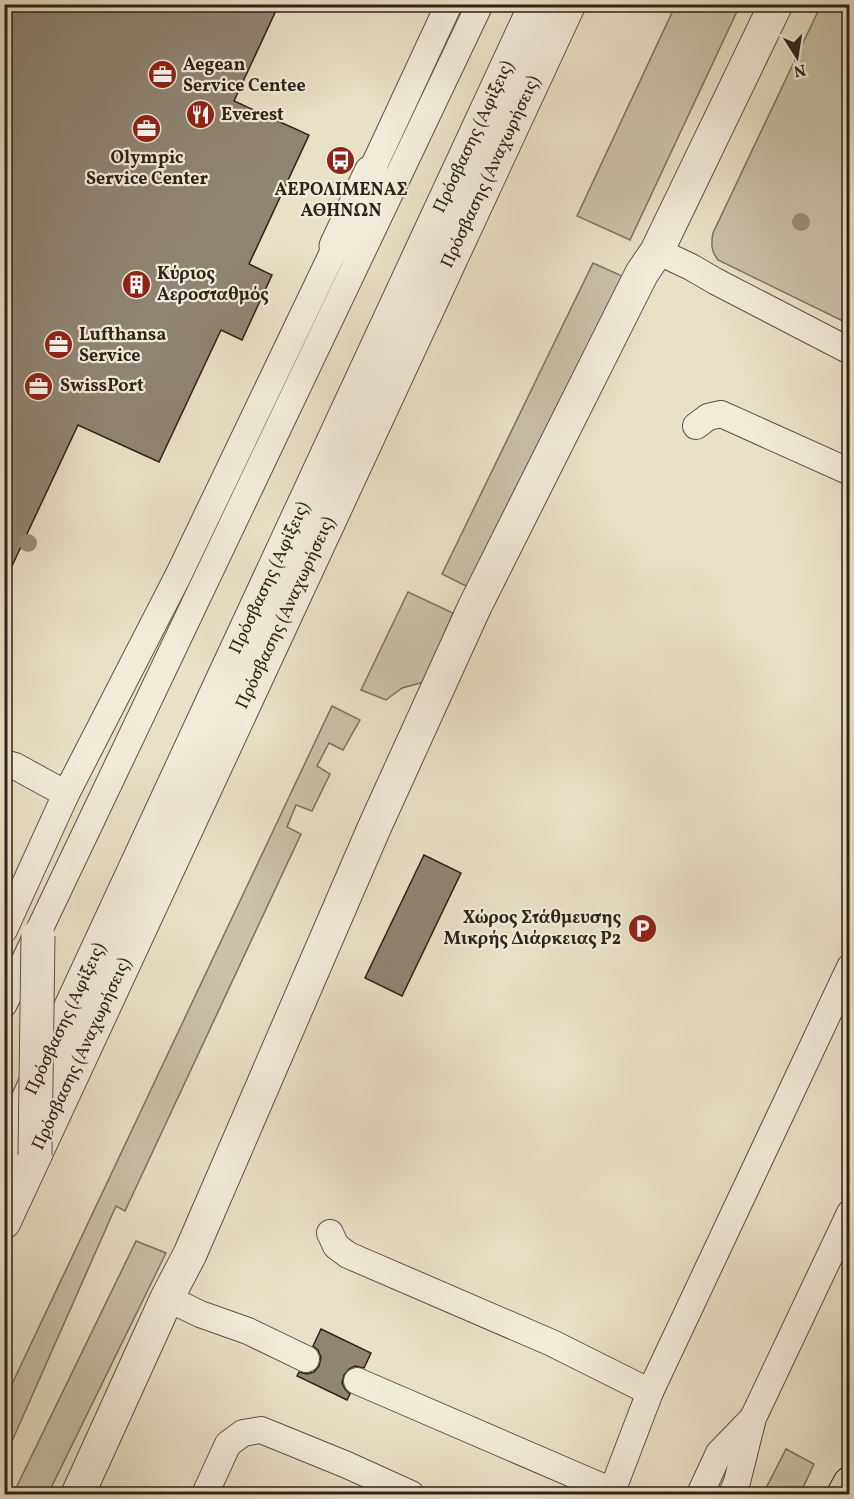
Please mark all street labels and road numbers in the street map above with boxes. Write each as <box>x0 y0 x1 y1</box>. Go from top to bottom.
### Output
street label: Πρόσβασης (Αφίξεις) <box>428 57 520 217</box>
street label: Πρόσβασης (Αναχωρήσεις) <box>435 72 547 272</box>
street label: Πρόσβασης (Αφίξεις) <box>224 498 316 658</box>
street label: Πρόσβασης (Αναχωρήσεις) <box>230 513 342 713</box>
street label: Πρόσβασης (Αφίξεις) <box>20 939 112 1099</box>
street label: Πρόσβασης (Αναχωρήσεις) <box>26 954 138 1154</box>

